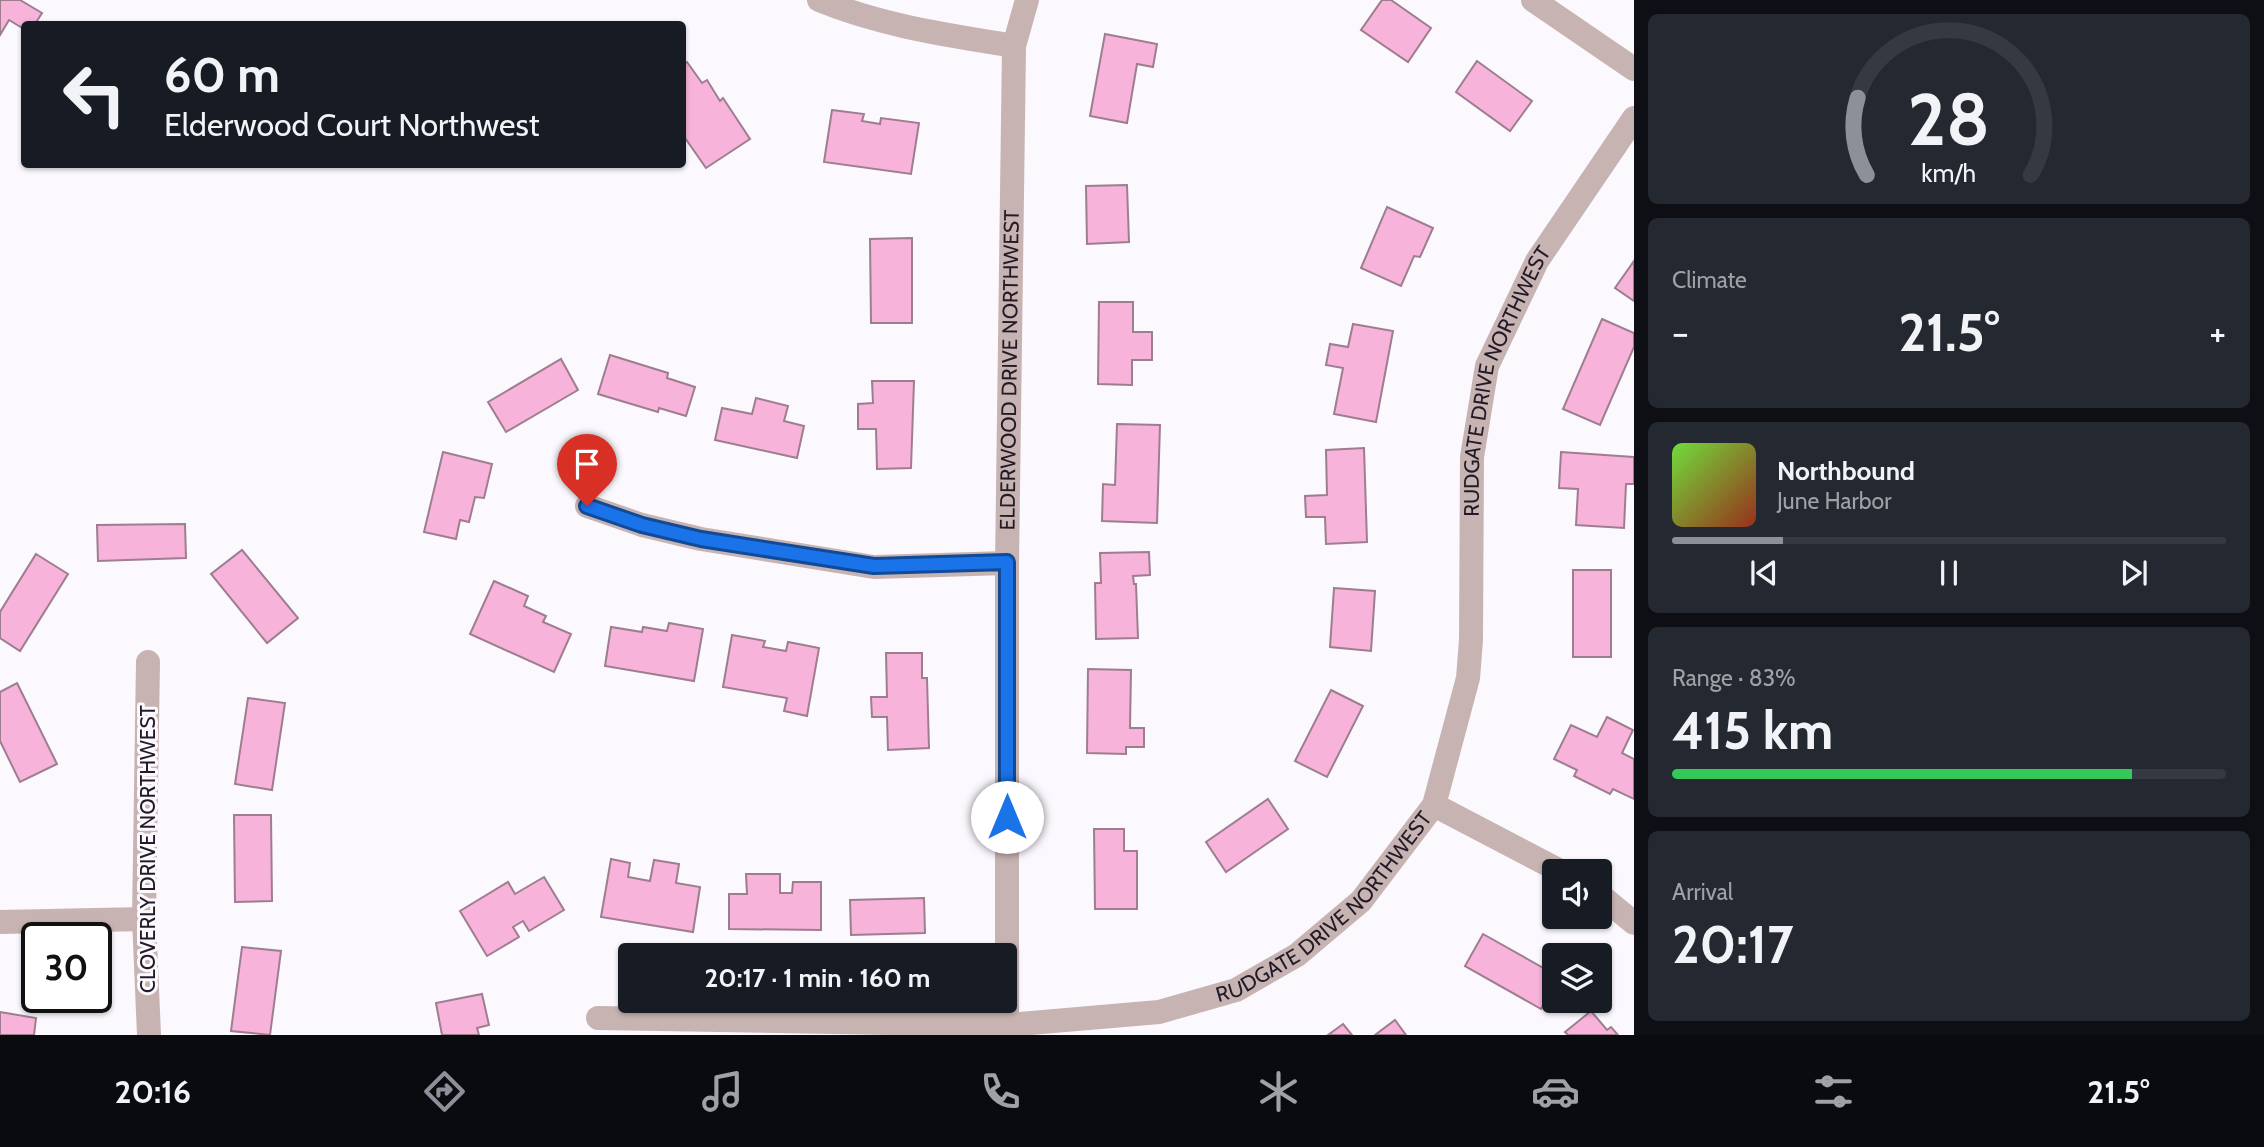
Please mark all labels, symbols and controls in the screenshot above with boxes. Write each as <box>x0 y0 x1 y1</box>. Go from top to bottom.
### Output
text: 60 m <box>164 45 280 104</box>
icon: left <box>49 49 140 140</box>
text: 28 <box>1908 75 1990 163</box>
text: Elderwood Court Northwest <box>164 105 539 144</box>
text: km/h <box>1922 158 1976 188</box>
street label: ELDERWOOD DRIVE NORTHWEST <box>994 209 1024 531</box>
street label: RUDGATE DRIVE NORTHWEST <box>1459 241 1556 517</box>
text: Climate <box>1672 266 1747 294</box>
text: 21.5° <box>1898 301 2000 364</box>
text: − <box>1672 309 1689 356</box>
text: + <box>2209 309 2226 356</box>
pin <box>557 434 617 506</box>
icon: arrive <box>568 445 606 483</box>
text: Northbound <box>1777 455 1915 487</box>
text: June Harbor <box>1777 487 1891 515</box>
icon: previous <box>1745 554 1783 592</box>
icon: pause <box>1930 554 1968 592</box>
icon: next <box>2115 554 2153 592</box>
text: Range · 83% <box>1672 664 1796 692</box>
text: 415 km <box>1672 699 1833 762</box>
street label: CLOVERLY DRIVE NORTHWEST <box>135 705 160 993</box>
position arrow <box>970 780 1044 854</box>
street label: RUDGATE DRIVE NORTHWEST <box>1213 806 1437 1007</box>
map controls <box>1542 859 1612 1013</box>
button: sound <box>1542 859 1612 929</box>
text: Arrival <box>1672 878 1733 906</box>
text: 20:17 <box>1672 913 1793 976</box>
speed limit sign: 30 <box>21 922 112 1013</box>
button: layers <box>1542 943 1612 1013</box>
text: 20:17 · 1 min · 160 m <box>705 962 930 994</box>
icon: directions <box>420 1067 469 1116</box>
icon: music <box>698 1067 747 1116</box>
icon: phone <box>976 1067 1025 1116</box>
icon: climate <box>1254 1067 1303 1116</box>
icon: car <box>1531 1067 1580 1116</box>
icon: filters <box>1809 1067 1858 1116</box>
text: 20:16 <box>114 1072 191 1111</box>
text: 21.5° <box>2087 1072 2150 1111</box>

